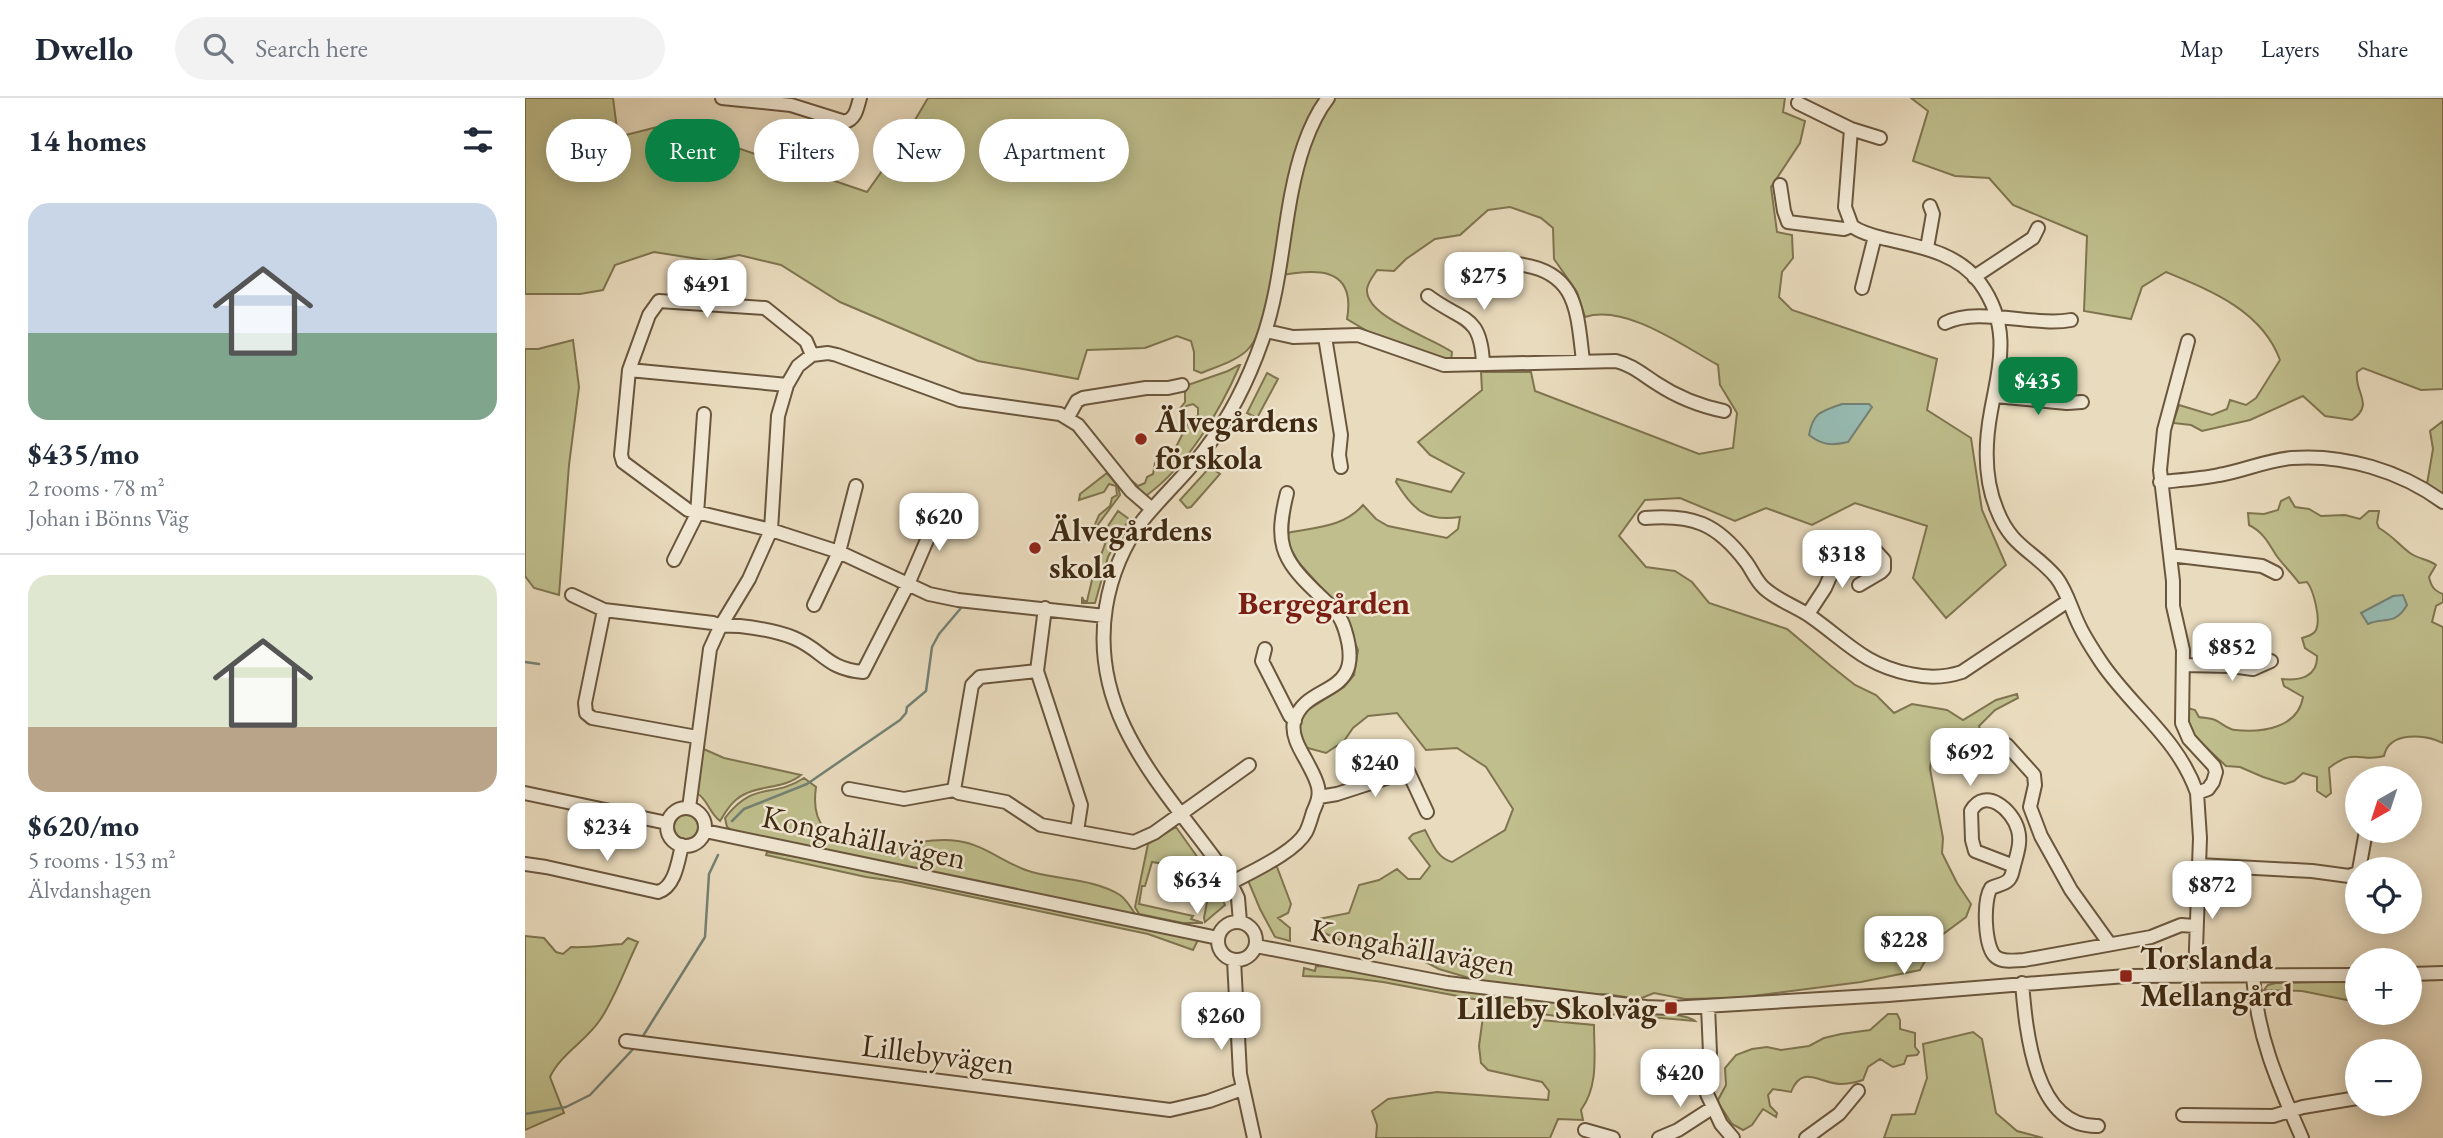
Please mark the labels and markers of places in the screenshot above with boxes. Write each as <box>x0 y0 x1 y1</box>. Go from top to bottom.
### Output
pin: $275 <box>1443 252 1525 312</box>
pin: $491 <box>666 260 748 320</box>
pin: $435 <box>1997 358 2079 417</box>
place label: Älvegårdens förskola <box>1154 400 1318 479</box>
marker: Älvegårdens förskola <box>1133 431 1149 447</box>
pin: $620 <box>898 494 980 553</box>
place label: Älvegårdens skola <box>1048 509 1212 588</box>
pin: $318 <box>1801 531 1883 590</box>
marker: Älvegårdens skola <box>1027 540 1043 556</box>
pin: $852 <box>2191 624 2273 683</box>
pin: $692 <box>1929 728 2011 788</box>
pin: $240 <box>1334 740 1416 799</box>
pin: $234 <box>566 804 648 863</box>
pin: $634 <box>1156 856 1238 916</box>
pin: $872 <box>2171 862 2253 921</box>
pin: $228 <box>1863 916 1945 976</box>
place label: Torslanda Mellangård <box>2140 937 2293 1016</box>
marker: Torslanda Mellangård <box>2118 968 2134 984</box>
place label: Lilleby Skolväg <box>1457 987 1658 1029</box>
pin: $260 <box>1180 992 1262 1052</box>
marker: Lilleby Skolväg <box>1663 1000 1679 1016</box>
pin: $420 <box>1639 1049 1721 1109</box>

